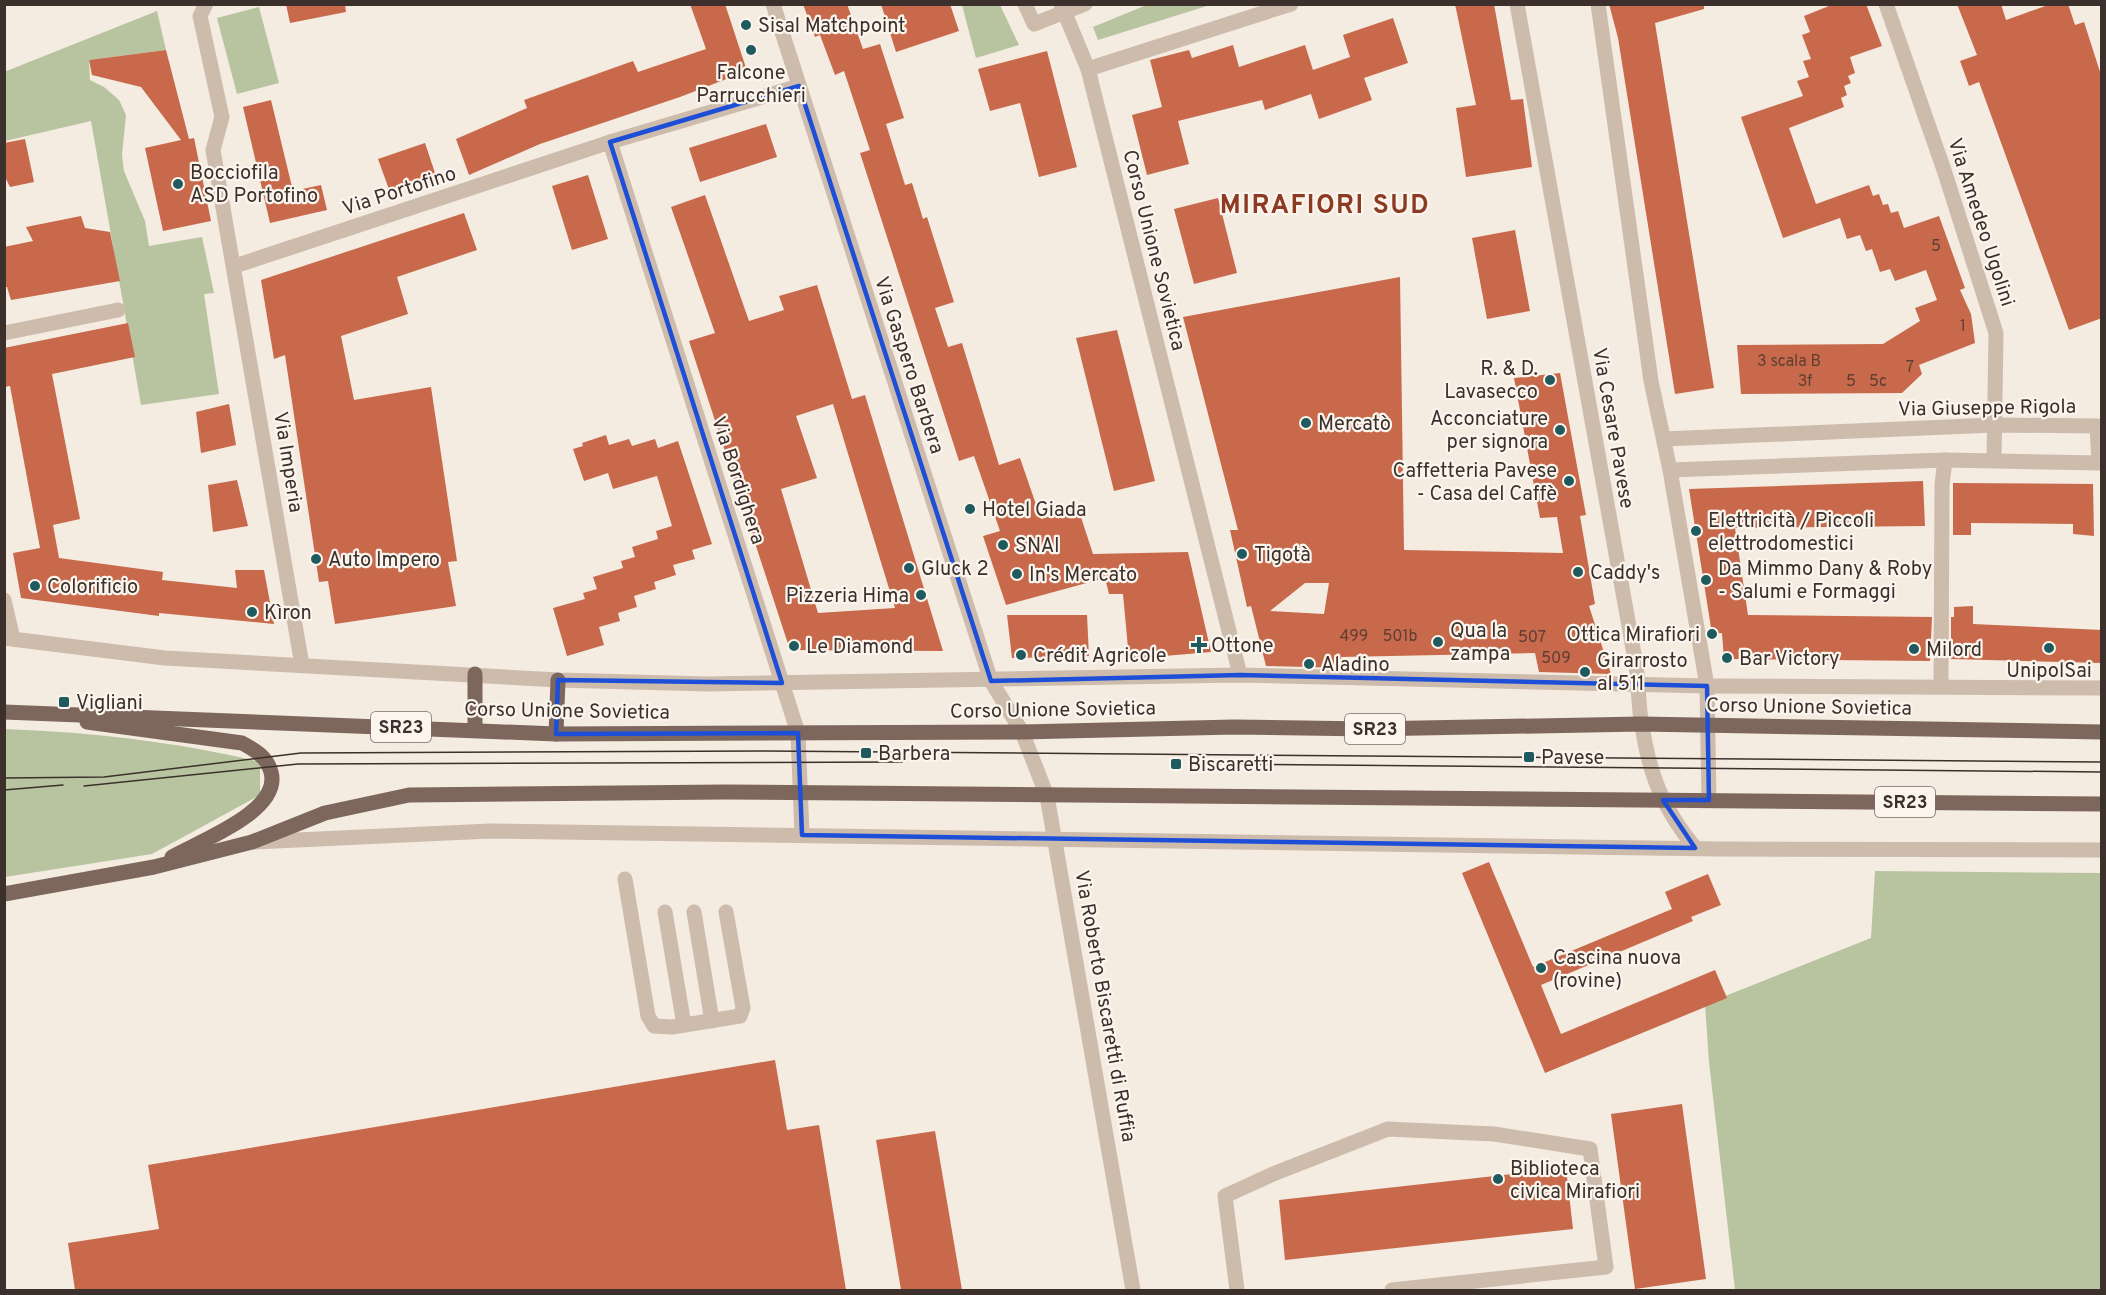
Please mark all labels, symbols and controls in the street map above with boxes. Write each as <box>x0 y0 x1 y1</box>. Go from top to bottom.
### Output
place label: Sisal Matchpoint <box>758 14 906 40</box>
marker: Sisal Matchpoint <box>739 18 753 32</box>
marker: Falcone Parrucchieri <box>744 43 758 57</box>
place label: Falcone Parrucchieri <box>696 61 806 110</box>
street label: Via Amedeo Ugolini <box>1941 135 2020 310</box>
street label: Corso Unione Sovietica <box>1116 147 1191 354</box>
place label: Bocciofila ASD Portofino <box>190 161 318 210</box>
street label: Via Portofino <box>340 161 460 222</box>
marker: Bocciofila ASD Portofino <box>171 177 185 191</box>
district label: MIRAFIORI SUD <box>1220 190 1430 223</box>
house number: 5 <box>1931 237 1941 257</box>
street label: Via Gaspero Barbera <box>867 274 949 458</box>
house number: 1 <box>1960 317 1966 337</box>
street label: Via Cesare Pavese <box>1585 346 1639 511</box>
house number: 3 scala B <box>1757 352 1821 372</box>
place label: R. & D. Lavasecco <box>1444 357 1538 406</box>
house number: 7 <box>1906 358 1914 378</box>
house number: 3f <box>1798 372 1813 392</box>
house number: 5 <box>1846 372 1856 392</box>
house number: 5c <box>1869 372 1887 392</box>
marker: R. & D. Lavasecco <box>1543 373 1557 387</box>
street label: Via Giuseppe Rigola <box>1898 394 2076 424</box>
place label: Acconciature per signora <box>1430 407 1548 456</box>
street label: Via Imperia <box>266 410 308 515</box>
place label: Mercatò <box>1318 412 1391 438</box>
street label: Via Bordighera <box>704 413 770 548</box>
marker: Mercatò <box>1299 416 1313 430</box>
marker: Acconciature per signora <box>1553 423 1567 437</box>
place label: Caffetteria Pavese - Casa del Caffè <box>1393 459 1557 508</box>
marker: Caffetteria Pavese - Casa del Caffè <box>1562 474 1576 488</box>
place label: Hotel Giada <box>982 498 1086 524</box>
marker: Hotel Giada <box>963 502 977 516</box>
place label: Elettricità / Piccoli elettrodomestici <box>1708 509 1874 558</box>
marker: Elettricità / Piccoli elettrodomestici <box>1689 524 1703 538</box>
place label: SNAI <box>1015 534 1060 560</box>
marker: SNAI <box>996 538 1010 552</box>
place label: Tigotà <box>1254 543 1311 569</box>
marker: Tigotà <box>1235 547 1249 561</box>
place label: Auto Impero <box>328 548 440 574</box>
marker: Auto Impero <box>309 552 323 566</box>
place label: Gluck 2 <box>921 557 989 583</box>
place label: Da Mimmo Dany & Roby - Salumi e Formaggi <box>1718 557 1932 606</box>
marker: Gluck 2 <box>902 561 916 575</box>
place label: Caddy's <box>1590 561 1660 587</box>
place label: In's Mercato <box>1029 563 1137 589</box>
marker: Caddy's <box>1571 565 1585 579</box>
marker: In's Mercato <box>1010 567 1024 581</box>
marker: Da Mimmo Dany & Roby - Salumi e Formaggi <box>1699 573 1713 587</box>
place label: Colorificio <box>47 575 138 601</box>
marker: Colorificio <box>28 579 42 593</box>
place label: Pizzeria Hima <box>786 584 909 610</box>
marker: Pizzeria Hima <box>914 588 928 602</box>
place label: Kìron <box>264 601 312 627</box>
marker: Kìron <box>245 605 259 619</box>
place label: Qua la zampa <box>1450 619 1510 668</box>
place label: Ottica Mirafiori <box>1566 623 1700 649</box>
house number: 499 <box>1340 627 1368 647</box>
house number: 501b <box>1382 627 1418 647</box>
marker: Ottica Mirafiori <box>1705 627 1719 641</box>
house number: 507 <box>1518 628 1546 648</box>
place label: Ottone <box>1211 634 1274 660</box>
place label: Le Diamond <box>806 635 913 661</box>
marker: Qua la zampa <box>1431 635 1445 649</box>
marker: Ottone <box>1192 638 1206 652</box>
place label: Milord <box>1926 638 1982 664</box>
marker: Le Diamond <box>787 639 801 653</box>
marker: UnipolSai <box>2042 641 2056 655</box>
marker: Milord <box>1907 642 1921 656</box>
place label: Crédit Agricole <box>1033 644 1167 670</box>
place label: Bar Victory <box>1739 647 1840 673</box>
marker: Crédit Agricole <box>1014 648 1028 662</box>
house number: 509 <box>1541 649 1571 669</box>
place label: Girarrosto al 511 <box>1597 649 1688 698</box>
marker: Bar Victory <box>1720 651 1734 665</box>
place label: Aladino <box>1321 653 1390 679</box>
marker: Aladino <box>1302 657 1316 671</box>
place label: UnipolSai <box>2006 659 2092 685</box>
marker: Girarrosto al 511 <box>1578 665 1592 679</box>
place label: Vigliani <box>76 691 143 717</box>
street label: Corso Unione Sovietica <box>1706 693 1912 723</box>
marker: Vigliani <box>57 695 71 709</box>
street label: Corso Unione Sovietica <box>950 696 1156 726</box>
street label: Corso Unione Sovietica <box>464 697 670 727</box>
road number: SR23 <box>371 712 431 742</box>
road number: SR23 <box>1345 714 1405 744</box>
place label: Barbera <box>878 742 950 768</box>
marker: Barbera <box>859 746 873 760</box>
place label: Pavese <box>1541 746 1604 772</box>
marker: Pavese <box>1522 750 1536 764</box>
place label: Biscaretti <box>1188 753 1273 779</box>
marker: Biscaretti <box>1169 757 1183 771</box>
road number: SR23 <box>1875 787 1935 817</box>
street label: Via Roberto Biscaretti di Ruffia <box>1067 868 1141 1144</box>
place label: Cascina nuova (rovine) <box>1553 946 1681 995</box>
marker: Cascina nuova (rovine) <box>1534 961 1548 975</box>
place label: Biblioteca civica Mirafiori <box>1510 1157 1640 1206</box>
marker: Biblioteca civica Mirafiori <box>1491 1172 1505 1186</box>

